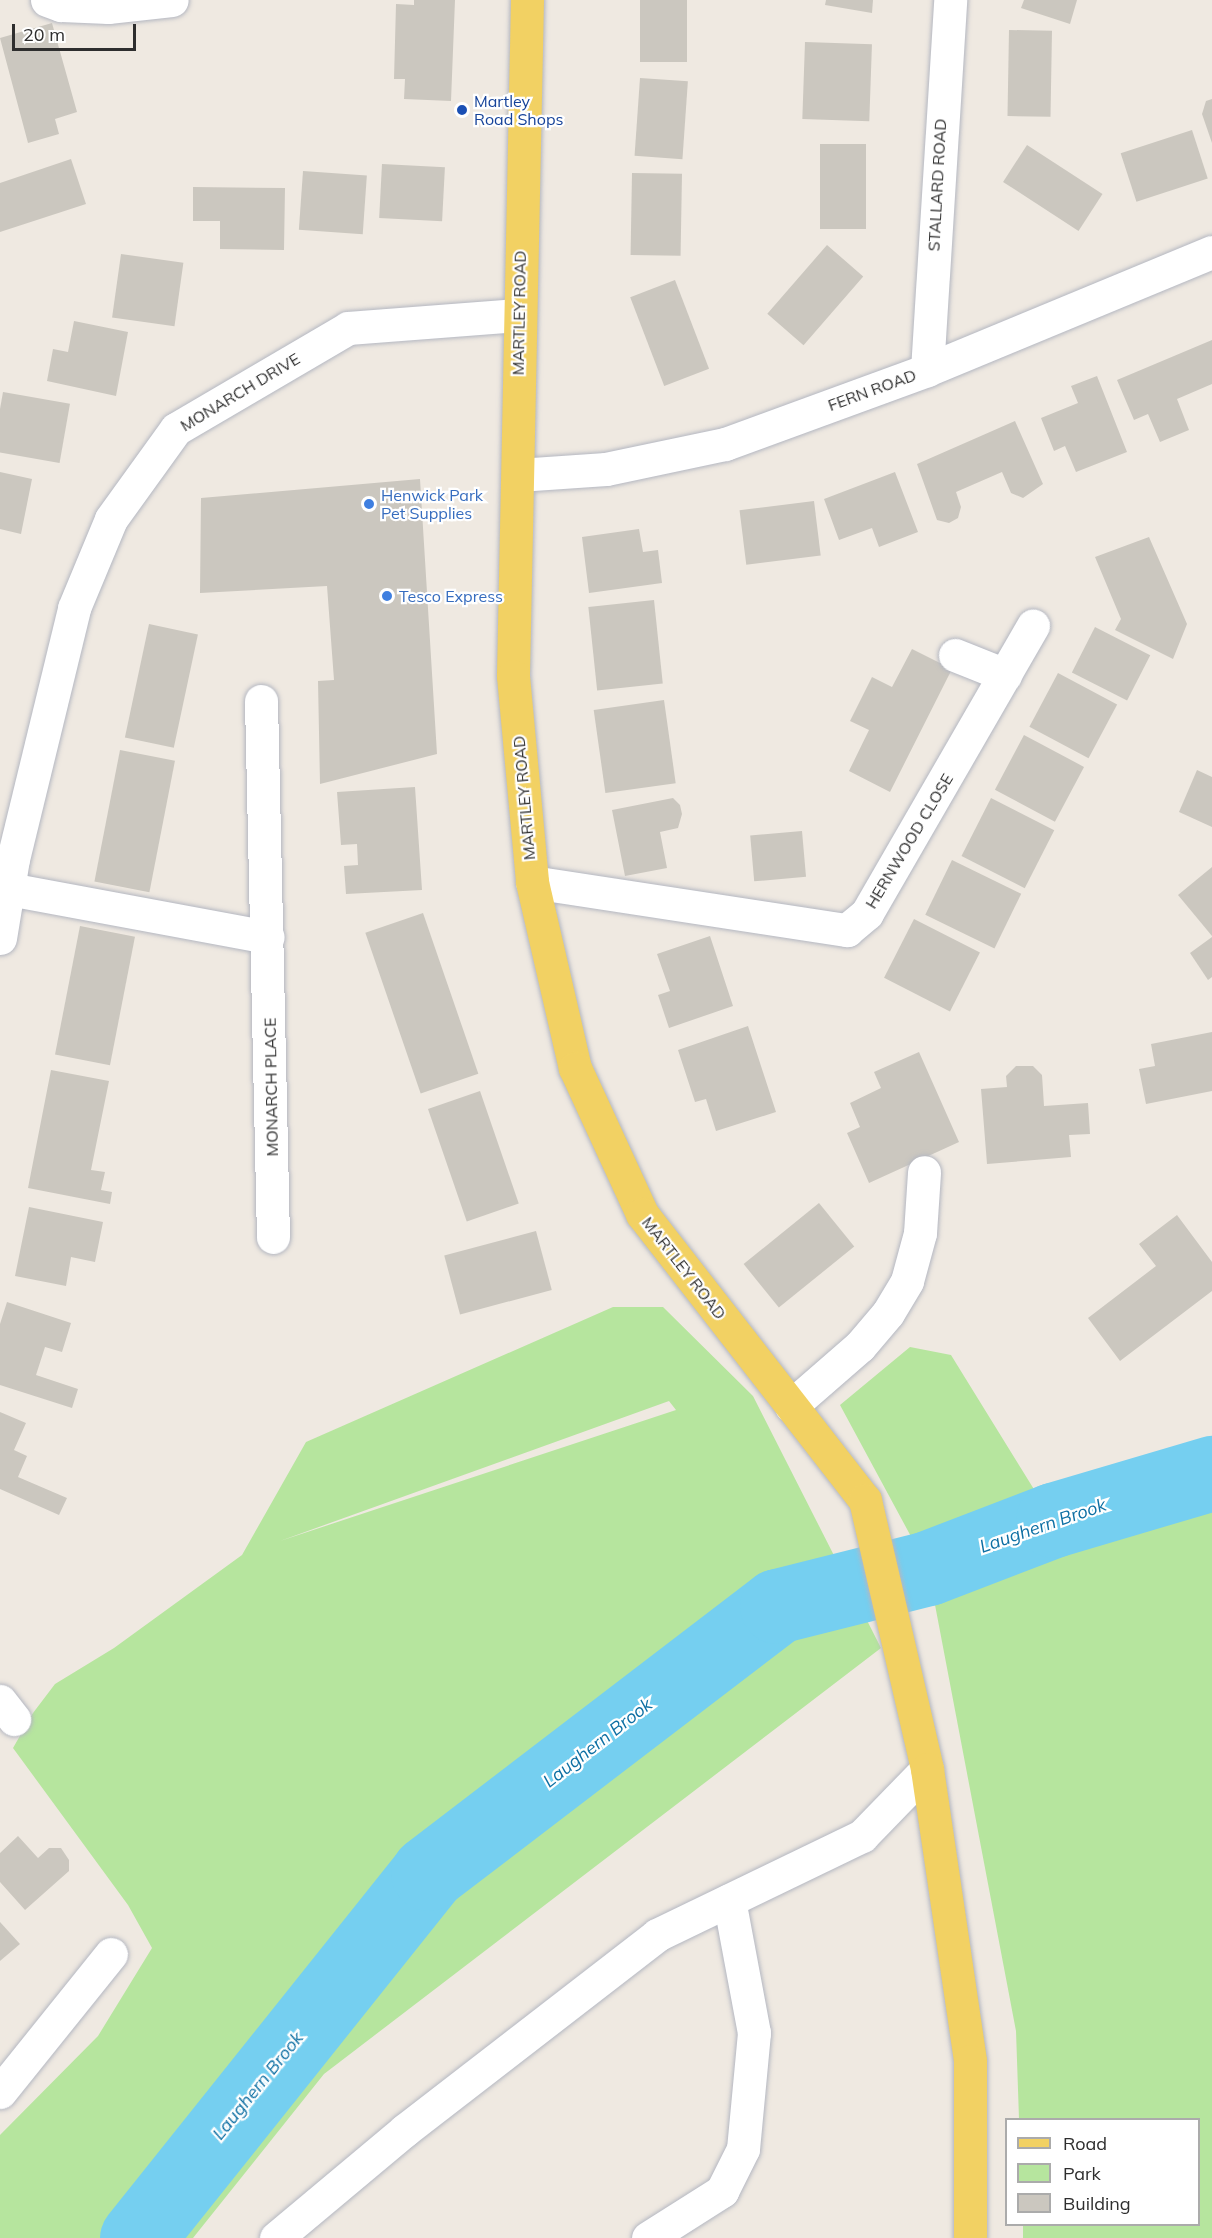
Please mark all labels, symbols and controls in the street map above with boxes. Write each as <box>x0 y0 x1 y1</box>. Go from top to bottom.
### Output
scale bar <box>15 12 140 50</box>
text: 20 m <box>23 23 65 46</box>
place label: Martley Road Shops <box>474 91 563 129</box>
marker: Martley Road Shops <box>455 103 469 117</box>
street label: STALLARD ROAD <box>924 118 950 252</box>
street label: MARTLEY ROAD <box>508 251 530 375</box>
street label: MONARCH DRIVE <box>177 349 303 435</box>
street label: FERN ROAD <box>825 365 919 415</box>
place label: Henwick Park Pet Supplies <box>381 485 483 523</box>
marker: Henwick Park Pet Supplies <box>362 497 376 511</box>
place label: Tesco Express <box>399 586 503 606</box>
marker: Tesco Express <box>380 589 394 603</box>
street label: MARTLEY ROAD <box>509 735 539 861</box>
street label: HERNWOOD CLOSE <box>861 770 957 912</box>
street label: MONARCH PLACE <box>260 1017 282 1157</box>
street label: MARTLEY ROAD <box>638 1213 730 1323</box>
water label: Laughern Brook <box>977 1494 1109 1558</box>
water label: Laughern Brook <box>539 1694 657 1792</box>
water label: Laughern Brook <box>208 2028 308 2144</box>
legend <box>1005 2118 1200 2226</box>
text: Road <box>1063 2132 1107 2155</box>
text: Park <box>1063 2162 1101 2185</box>
text: Building <box>1063 2192 1131 2215</box>

